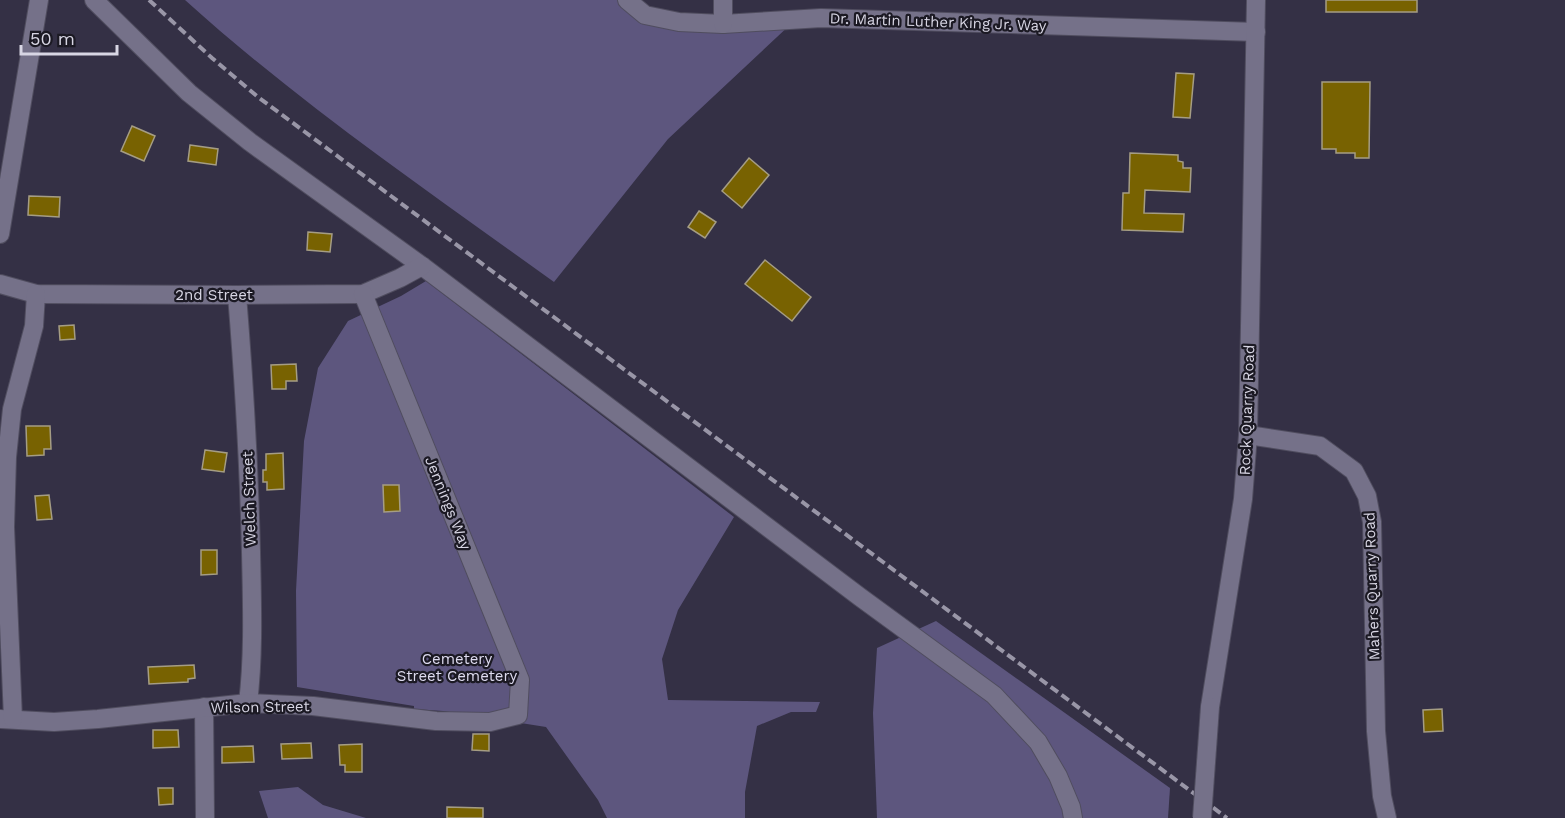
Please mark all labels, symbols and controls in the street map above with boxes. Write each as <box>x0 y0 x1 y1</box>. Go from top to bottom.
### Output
street label: Dr. Martin Luther King Jr. Way <box>829 9 1047 35</box>
scale bar <box>21 18 117 56</box>
text: 50 m <box>30 28 75 49</box>
street label: 2nd Street <box>175 286 254 304</box>
street label: Rock Quarry Road <box>1236 344 1258 476</box>
street label: Welch Street <box>238 450 260 547</box>
street label: Jennings Way <box>421 454 475 553</box>
street label: Mahers Quarry Road <box>1360 512 1384 660</box>
park label: Cemetery Street Cemetery <box>397 650 518 685</box>
street label: Wilson Street <box>210 697 311 717</box>

